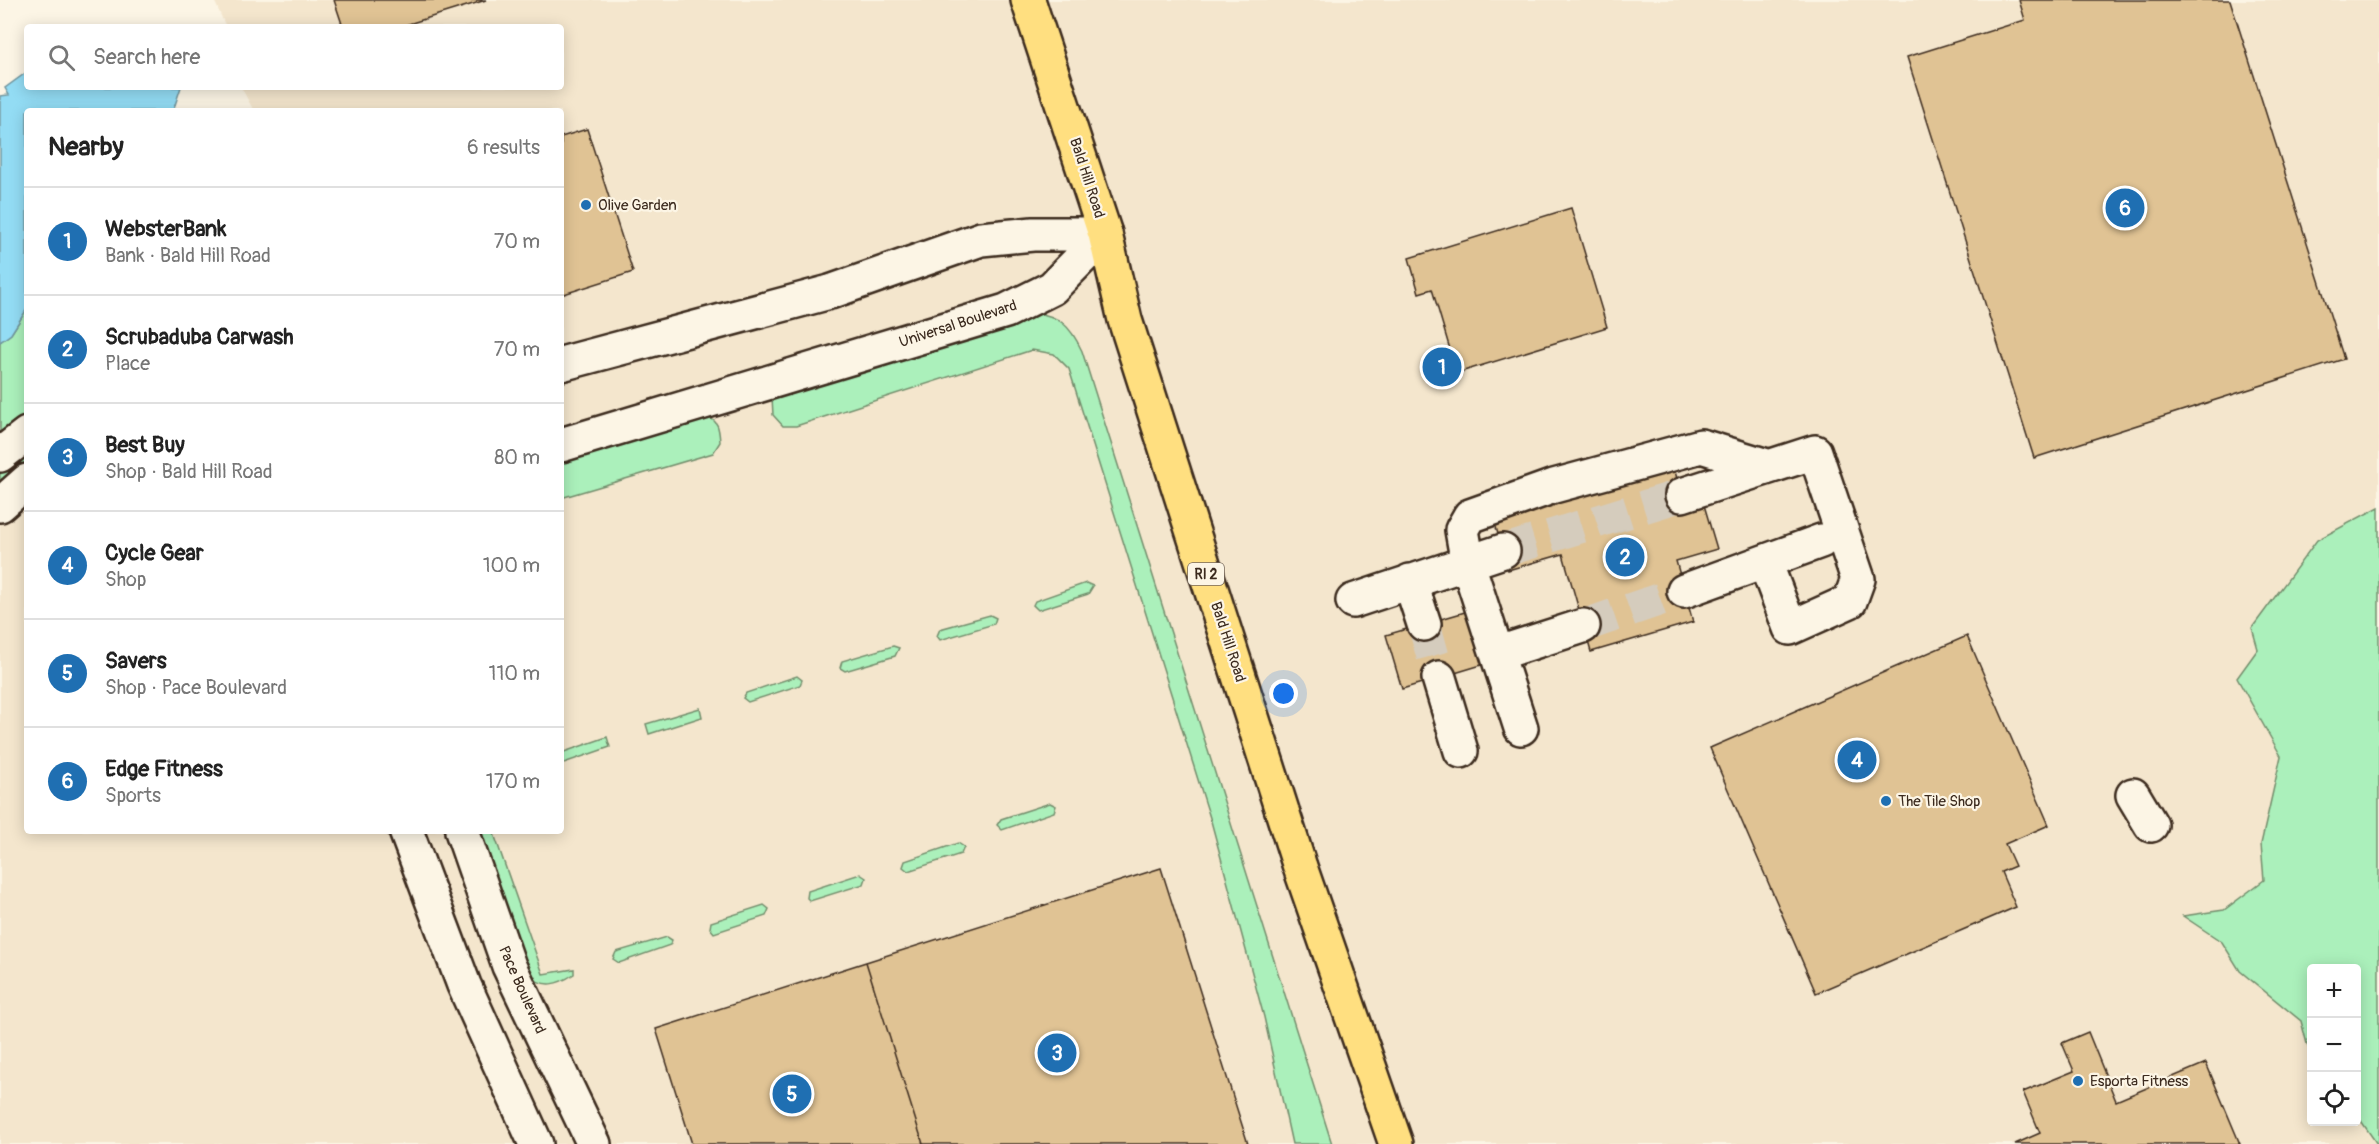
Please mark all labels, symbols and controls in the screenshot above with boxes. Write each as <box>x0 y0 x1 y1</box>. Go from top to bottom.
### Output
search box <box>24 24 564 90</box>
icon: search <box>45 41 78 74</box>
text: Search here <box>93 43 200 71</box>
text: Nearby <box>48 131 124 163</box>
text: 6 results <box>467 135 540 160</box>
street label: Bald Hill Road <box>1065 135 1109 221</box>
pin: 6 <box>2106 186 2144 230</box>
place label: Olive Garden <box>598 196 677 215</box>
marker: Olive Garden <box>579 198 593 212</box>
text: WebsterBank <box>105 215 227 243</box>
text: 1 <box>64 229 71 254</box>
text: 70 m <box>494 229 540 254</box>
text: Bank · Bald Hill Road <box>105 243 271 268</box>
street label: Universal Boulevard <box>897 296 1019 352</box>
text: Scrubaduba Carwash <box>105 323 294 351</box>
text: 2 <box>62 337 73 362</box>
text: 70 m <box>494 337 540 362</box>
pin: 1 <box>1422 344 1462 389</box>
text: Place <box>105 351 150 376</box>
text: Best Buy <box>105 431 185 459</box>
text: 3 <box>62 445 73 470</box>
text: 80 m <box>494 445 540 470</box>
text: Shop · Bald Hill Road <box>105 459 273 484</box>
pin: 2 <box>1606 534 1644 580</box>
text: Cycle Gear <box>105 539 204 567</box>
text: 4 <box>62 553 73 578</box>
text: 100 m <box>483 553 540 578</box>
road number: RI 2 <box>1188 563 1224 585</box>
text: Shop <box>105 567 146 592</box>
street label: Bald Hill Road <box>1206 599 1250 685</box>
text: Savers <box>105 647 167 675</box>
text: 5 <box>62 661 73 686</box>
text: 110 m <box>489 661 540 686</box>
text: Shop · Pace Boulevard <box>105 675 287 700</box>
your location <box>1269 679 1298 708</box>
pin: 4 <box>1838 738 1876 783</box>
text: Edge Fitness <box>105 755 223 783</box>
text: 6 <box>62 769 73 794</box>
text: 170 m <box>486 769 540 794</box>
text: Sports <box>105 783 161 808</box>
place label: The Tile Shop <box>1898 792 1980 811</box>
marker: The Tile Shop <box>1879 794 1893 808</box>
street label: Pace Boulevard <box>494 943 550 1037</box>
map controls <box>2307 964 2361 1126</box>
button: + <box>2307 964 2361 1018</box>
button: − <box>2307 1018 2361 1072</box>
pin: 3 <box>1038 1030 1076 1076</box>
pin: 5 <box>772 1072 812 1116</box>
place label: Esporta Fitness <box>2090 1072 2189 1091</box>
button: locate <box>2307 1072 2361 1126</box>
marker: Esporta Fitness <box>2071 1074 2085 1088</box>

